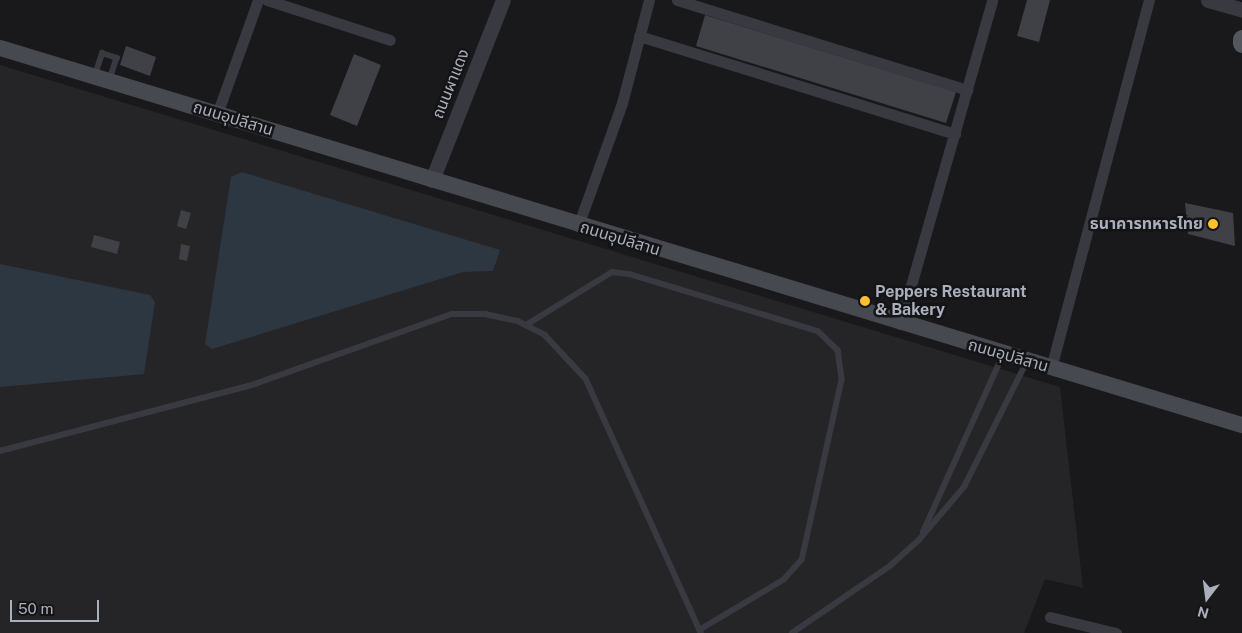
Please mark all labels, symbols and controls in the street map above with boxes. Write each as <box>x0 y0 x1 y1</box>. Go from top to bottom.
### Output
street label: ถนนผาแดง <box>428 46 474 122</box>
street label: ถนนอุปลีสาน <box>191 98 275 140</box>
place label: ธนาคารทหารไทย <box>1090 214 1203 234</box>
street label: ถนนอุปลีสาน <box>578 218 662 260</box>
marker: ธนาคารทหารไทย <box>1207 218 1219 230</box>
place label: Peppers Restaurant & Bakery <box>875 282 1027 320</box>
marker: Peppers Restaurant & Bakery <box>859 295 871 307</box>
street label: ถนนอุปลีสาน <box>966 335 1050 377</box>
north arrow <box>1182 573 1232 623</box>
scale bar <box>12 590 101 622</box>
text: 50 m <box>18 600 53 617</box>
text: N <box>1196 603 1210 622</box>

